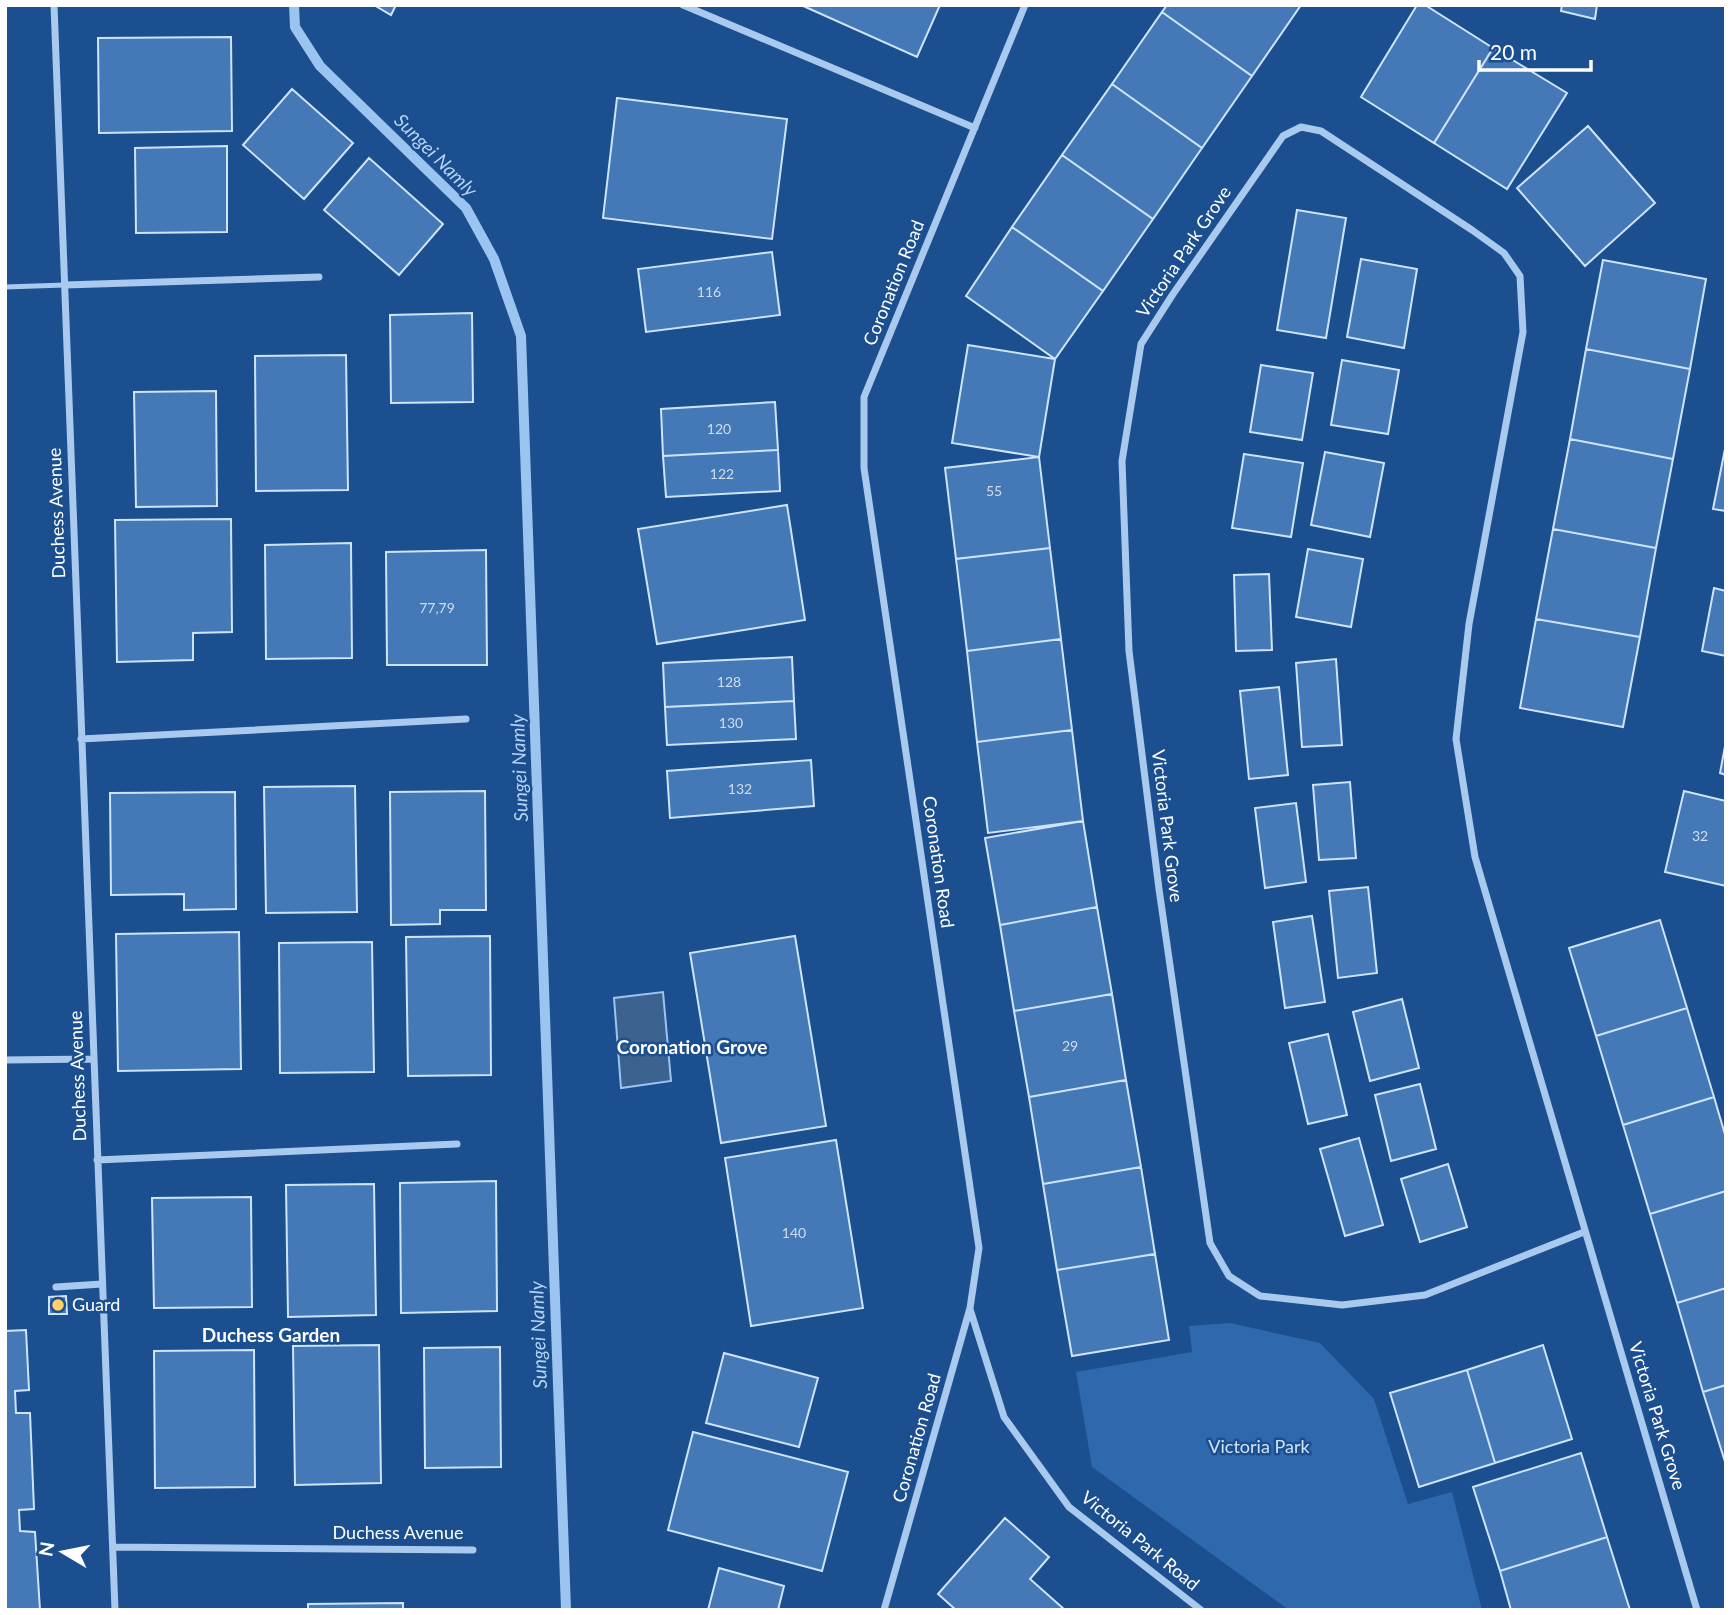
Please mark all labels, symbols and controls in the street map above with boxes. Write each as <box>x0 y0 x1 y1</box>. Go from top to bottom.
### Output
scale bar <box>1479 28 1591 72</box>
text: 20 m <box>1490 39 1537 64</box>
water label: Sungei Namly <box>390 108 483 201</box>
street label: Victoria Park Grove <box>1131 182 1235 321</box>
street label: Coronation Road <box>858 217 928 348</box>
house number: 116 <box>697 283 721 300</box>
house number: 120 <box>707 420 731 437</box>
street label: Duchess Avenue <box>43 447 69 579</box>
house number: 122 <box>710 465 734 482</box>
house number: 55 <box>986 482 1002 499</box>
house number: 77,79 <box>419 599 455 616</box>
house number: 128 <box>717 673 741 690</box>
water label: Sungei Namly <box>505 713 532 822</box>
house number: 130 <box>719 714 743 731</box>
street label: Victoria Park Grove <box>1148 748 1188 903</box>
house number: 132 <box>728 780 752 797</box>
street label: Coronation Road <box>919 794 959 929</box>
house number: 32 <box>1692 827 1708 844</box>
street label: Duchess Avenue <box>64 1010 90 1142</box>
district label: Coronation Grove <box>617 1035 767 1058</box>
house number: 29 <box>1062 1037 1078 1054</box>
house number: 140 <box>782 1224 806 1241</box>
water label: Sungei Namly <box>524 1280 551 1389</box>
place label: Guard <box>72 1293 120 1315</box>
marker: Guard <box>50 1297 66 1313</box>
district label: Duchess Garden <box>202 1323 340 1346</box>
street label: Victoria Park Grove <box>1625 1339 1691 1492</box>
street label: Coronation Road <box>887 1371 945 1505</box>
park label: Victoria Park <box>1208 1435 1311 1457</box>
street label: Victoria Park Road <box>1077 1486 1204 1595</box>
north arrow <box>28 1517 98 1587</box>
street label: Duchess Avenue <box>333 1521 463 1543</box>
text: N <box>33 1540 58 1558</box>

